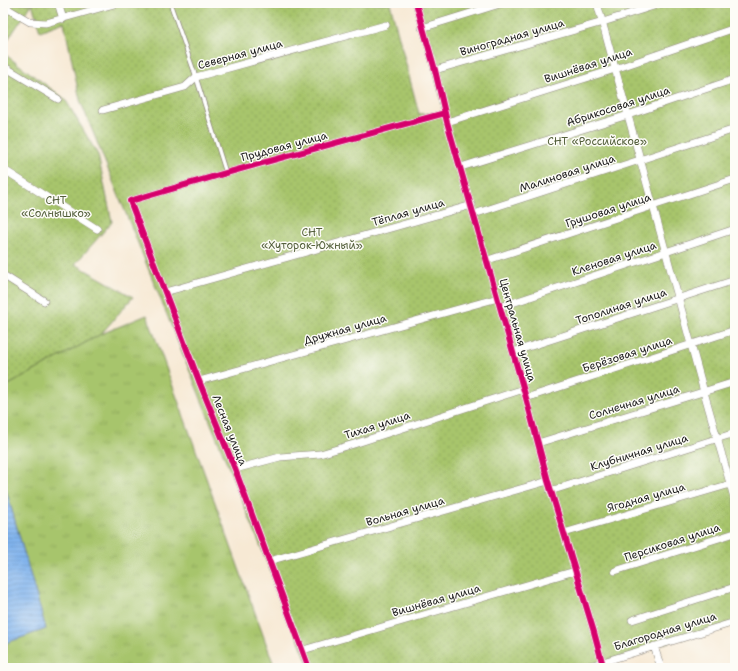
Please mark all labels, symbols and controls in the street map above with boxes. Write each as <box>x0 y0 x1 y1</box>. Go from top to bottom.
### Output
street label: Виноградная улица <box>458 15 566 60</box>
street label: Северная улица <box>196 36 284 73</box>
street label: Вишнёвая улица <box>542 44 634 87</box>
street label: Абрикосовая улица <box>565 83 672 130</box>
street label: Прудовая улица <box>239 128 329 165</box>
park label: СНТ «Российское» <box>547 134 647 149</box>
street label: Малиновая улица <box>517 151 617 196</box>
street label: Грушовая улица <box>564 190 653 231</box>
park label: СНТ «Солнышко» <box>21 193 91 221</box>
street label: Тёплая улица <box>370 195 446 230</box>
park label: СНТ «Хуторок-Южный» <box>261 225 363 253</box>
street label: Кленовая улица <box>570 238 659 279</box>
street label: Центральная улица <box>496 277 540 384</box>
street label: Тополиная улица <box>574 285 669 328</box>
street label: Дружная улица <box>302 310 388 348</box>
street label: Берёзовая улица <box>580 333 674 376</box>
street label: Солнечная улица <box>587 382 681 423</box>
street label: Лесная улица <box>209 393 251 468</box>
street label: Тихая улица <box>342 408 412 443</box>
street label: Клубничная улица <box>588 430 690 474</box>
street label: Ягодная улица <box>605 479 687 516</box>
street label: Вольная улица <box>364 493 446 530</box>
street label: Персиковая улица <box>622 520 722 565</box>
street label: Вишнёвая улица <box>390 581 482 620</box>
street label: Благородная улица <box>612 609 718 654</box>

